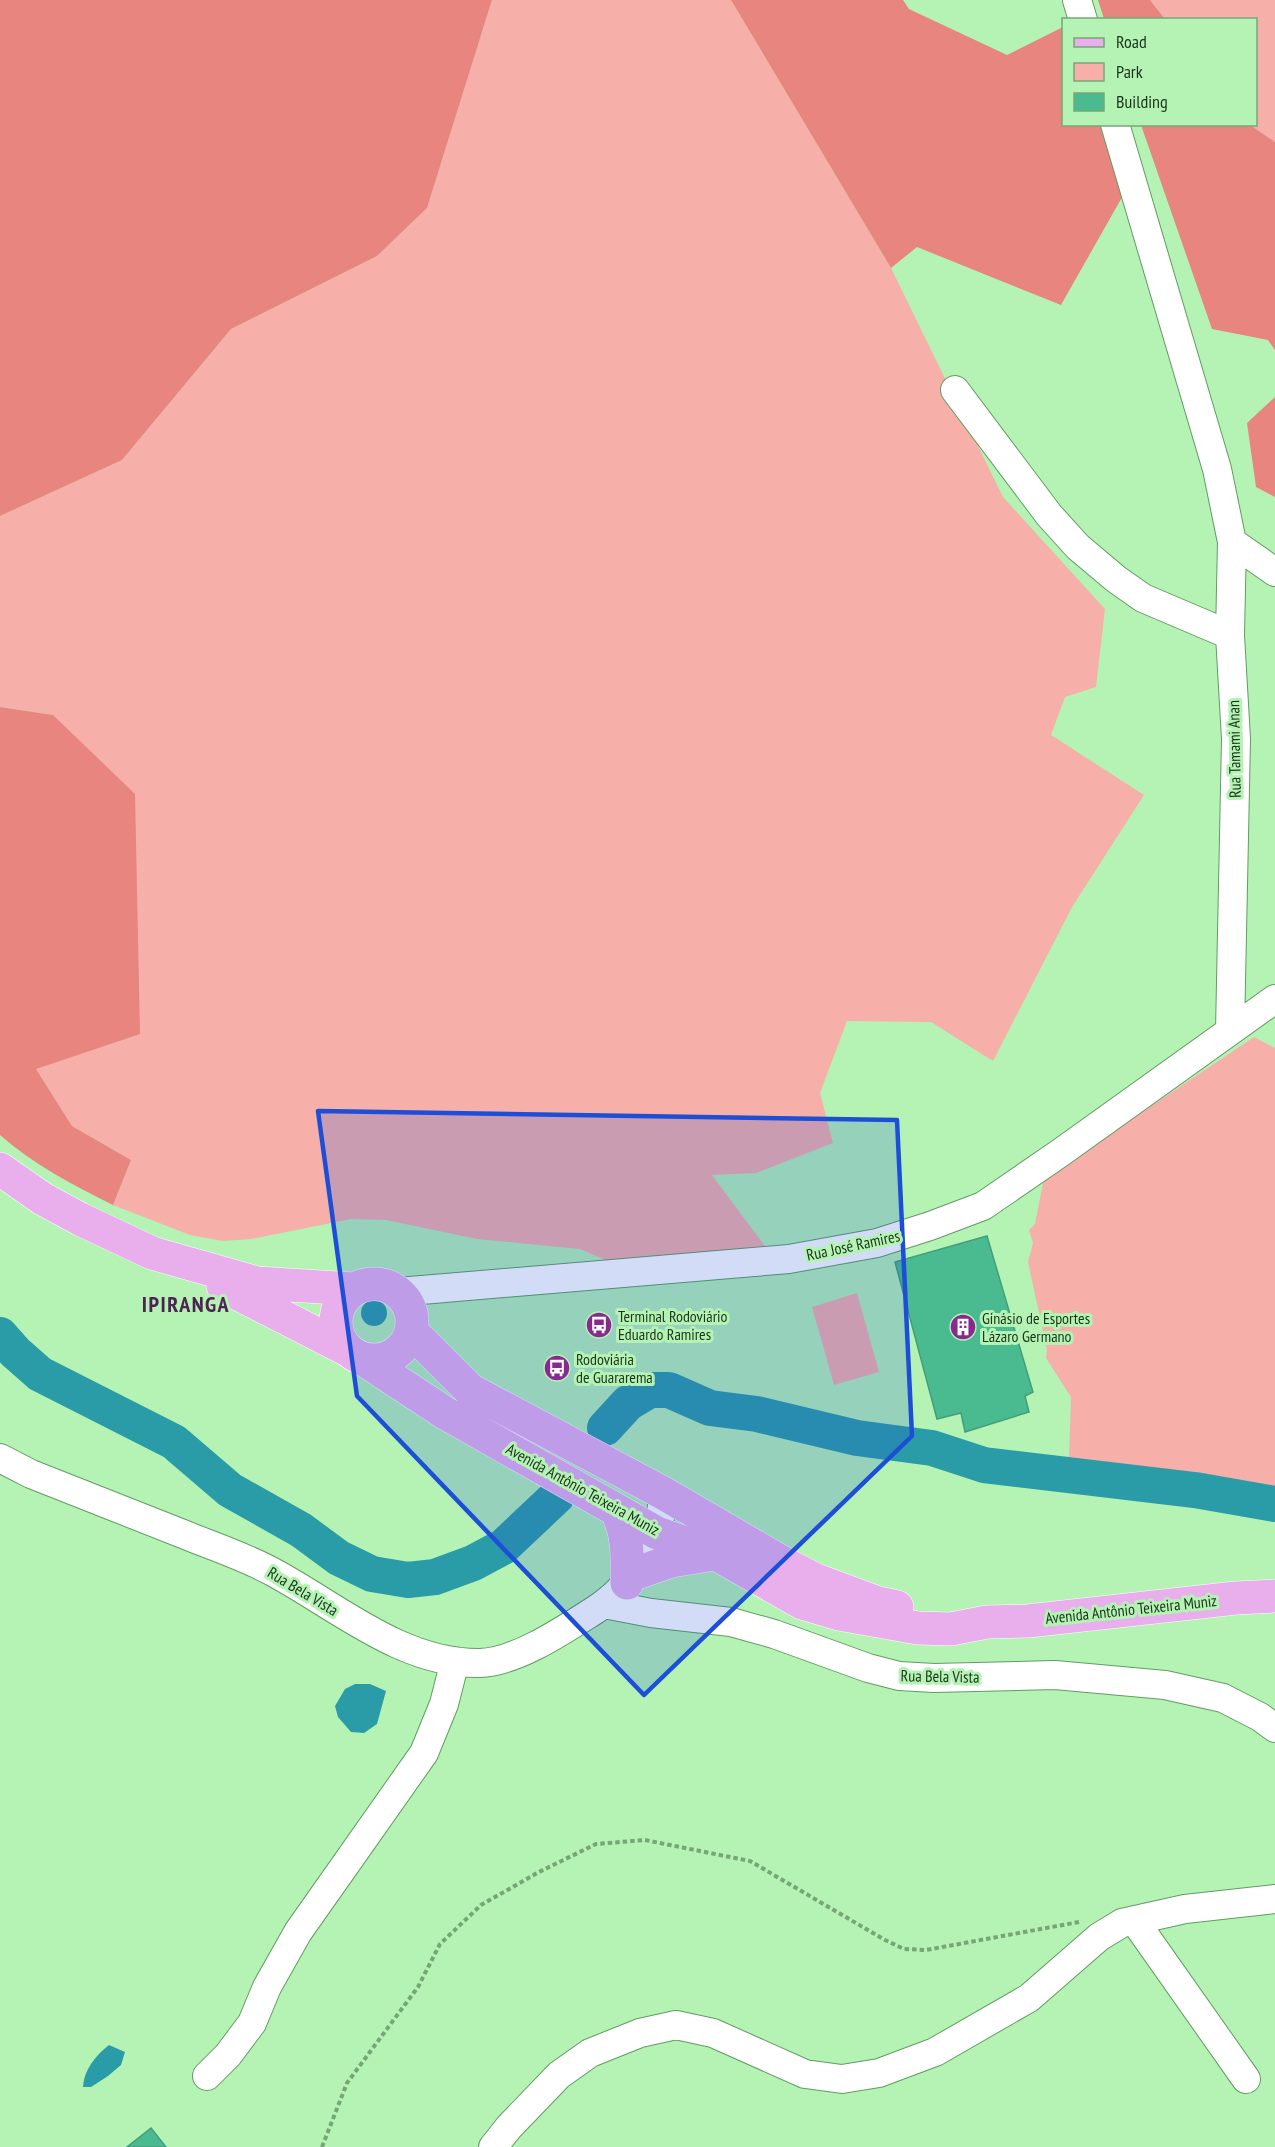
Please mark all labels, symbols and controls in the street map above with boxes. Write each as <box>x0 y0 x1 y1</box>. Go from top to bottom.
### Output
legend <box>1062 18 1257 126</box>
text: Road <box>1116 30 1147 53</box>
text: Park <box>1116 60 1143 83</box>
text: Building <box>1116 90 1168 113</box>
street label: Rua Tamami Anan <box>1223 700 1245 798</box>
street label: Rua José Ramires <box>804 1225 902 1265</box>
district label: IPIRANGA <box>142 1290 230 1318</box>
place label: Terminal Rodoviário Eduardo Ramires <box>618 1306 728 1344</box>
place label: Ginásio de Esportes Lázaro Germano <box>982 1308 1090 1346</box>
bus stop icon: Terminal Rodoviário Eduardo Ramires <box>584 1310 614 1340</box>
building icon: Ginásio de Esportes Lázaro Germano <box>948 1312 978 1342</box>
place label: Rodoviária de Guararema <box>576 1349 653 1387</box>
bus stop icon: Rodoviária de Guararema <box>542 1353 572 1383</box>
street label: Avenida Antônio Teixeira Muniz <box>503 1438 663 1540</box>
street label: Rua Bela Vista <box>264 1562 342 1620</box>
street label: Avenida Antônio Teixeira Muniz <box>1044 1590 1218 1628</box>
street label: Rua Bela Vista <box>900 1665 980 1687</box>

